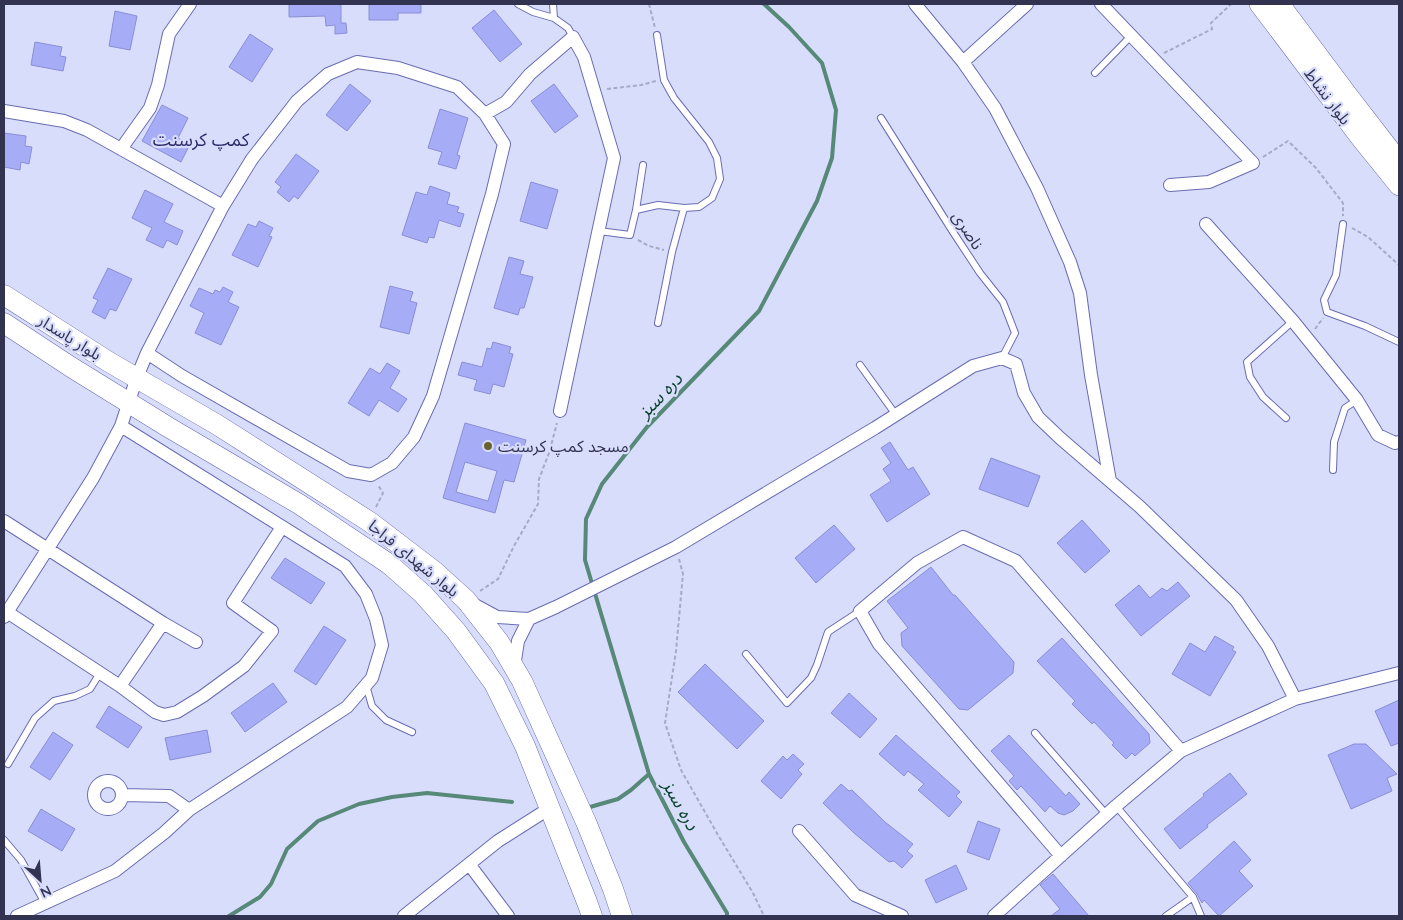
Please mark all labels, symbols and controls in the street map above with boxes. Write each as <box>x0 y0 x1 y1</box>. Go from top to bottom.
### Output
street label: بلوار نشاط <box>1300 64 1356 128</box>
district label: کمپ کرسنت <box>153 128 250 151</box>
street label: ناصری <box>948 207 988 253</box>
street label: بلوار پاسدار <box>33 309 105 365</box>
water label: دره سبز <box>632 367 687 424</box>
place label: مسجد کمپ کرسنت <box>498 436 629 457</box>
marker: مسجد کمپ کرسنت <box>482 440 494 452</box>
street label: بلوار شهدای فراجا <box>365 515 463 601</box>
water label: دره سبز <box>657 774 704 835</box>
north arrow <box>15 855 65 905</box>
text: N <box>37 881 54 902</box>

